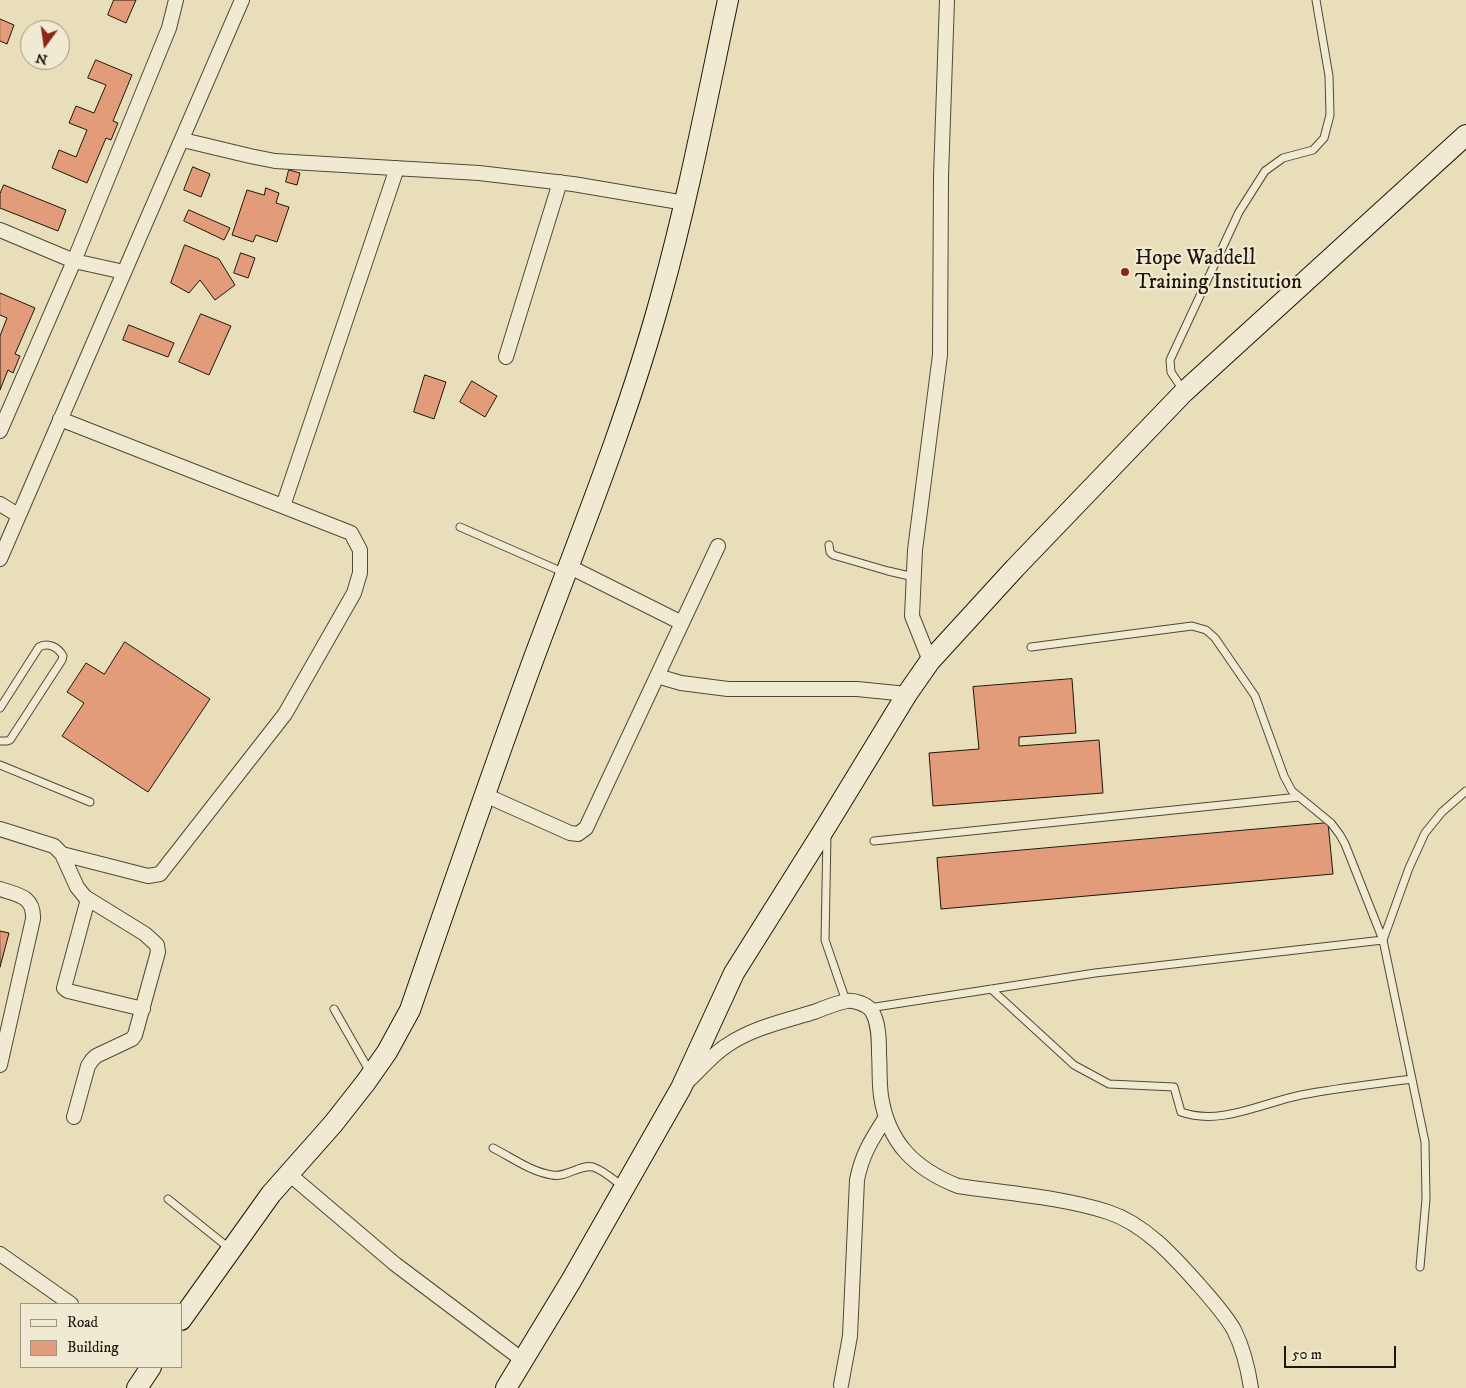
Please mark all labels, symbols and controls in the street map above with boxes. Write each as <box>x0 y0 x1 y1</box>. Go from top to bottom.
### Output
north arrow <box>20 20 70 70</box>
text: N <box>34 48 49 69</box>
place label: Hope Waddell Training Institution <box>1135 247 1302 297</box>
marker: Hope Waddell Training Institution <box>1119 266 1131 278</box>
legend <box>20 1303 182 1368</box>
text: Road <box>67 1313 98 1332</box>
scale bar <box>1286 1336 1398 1368</box>
text: Building <box>67 1338 119 1357</box>
text: 50 m <box>1292 1345 1322 1364</box>

